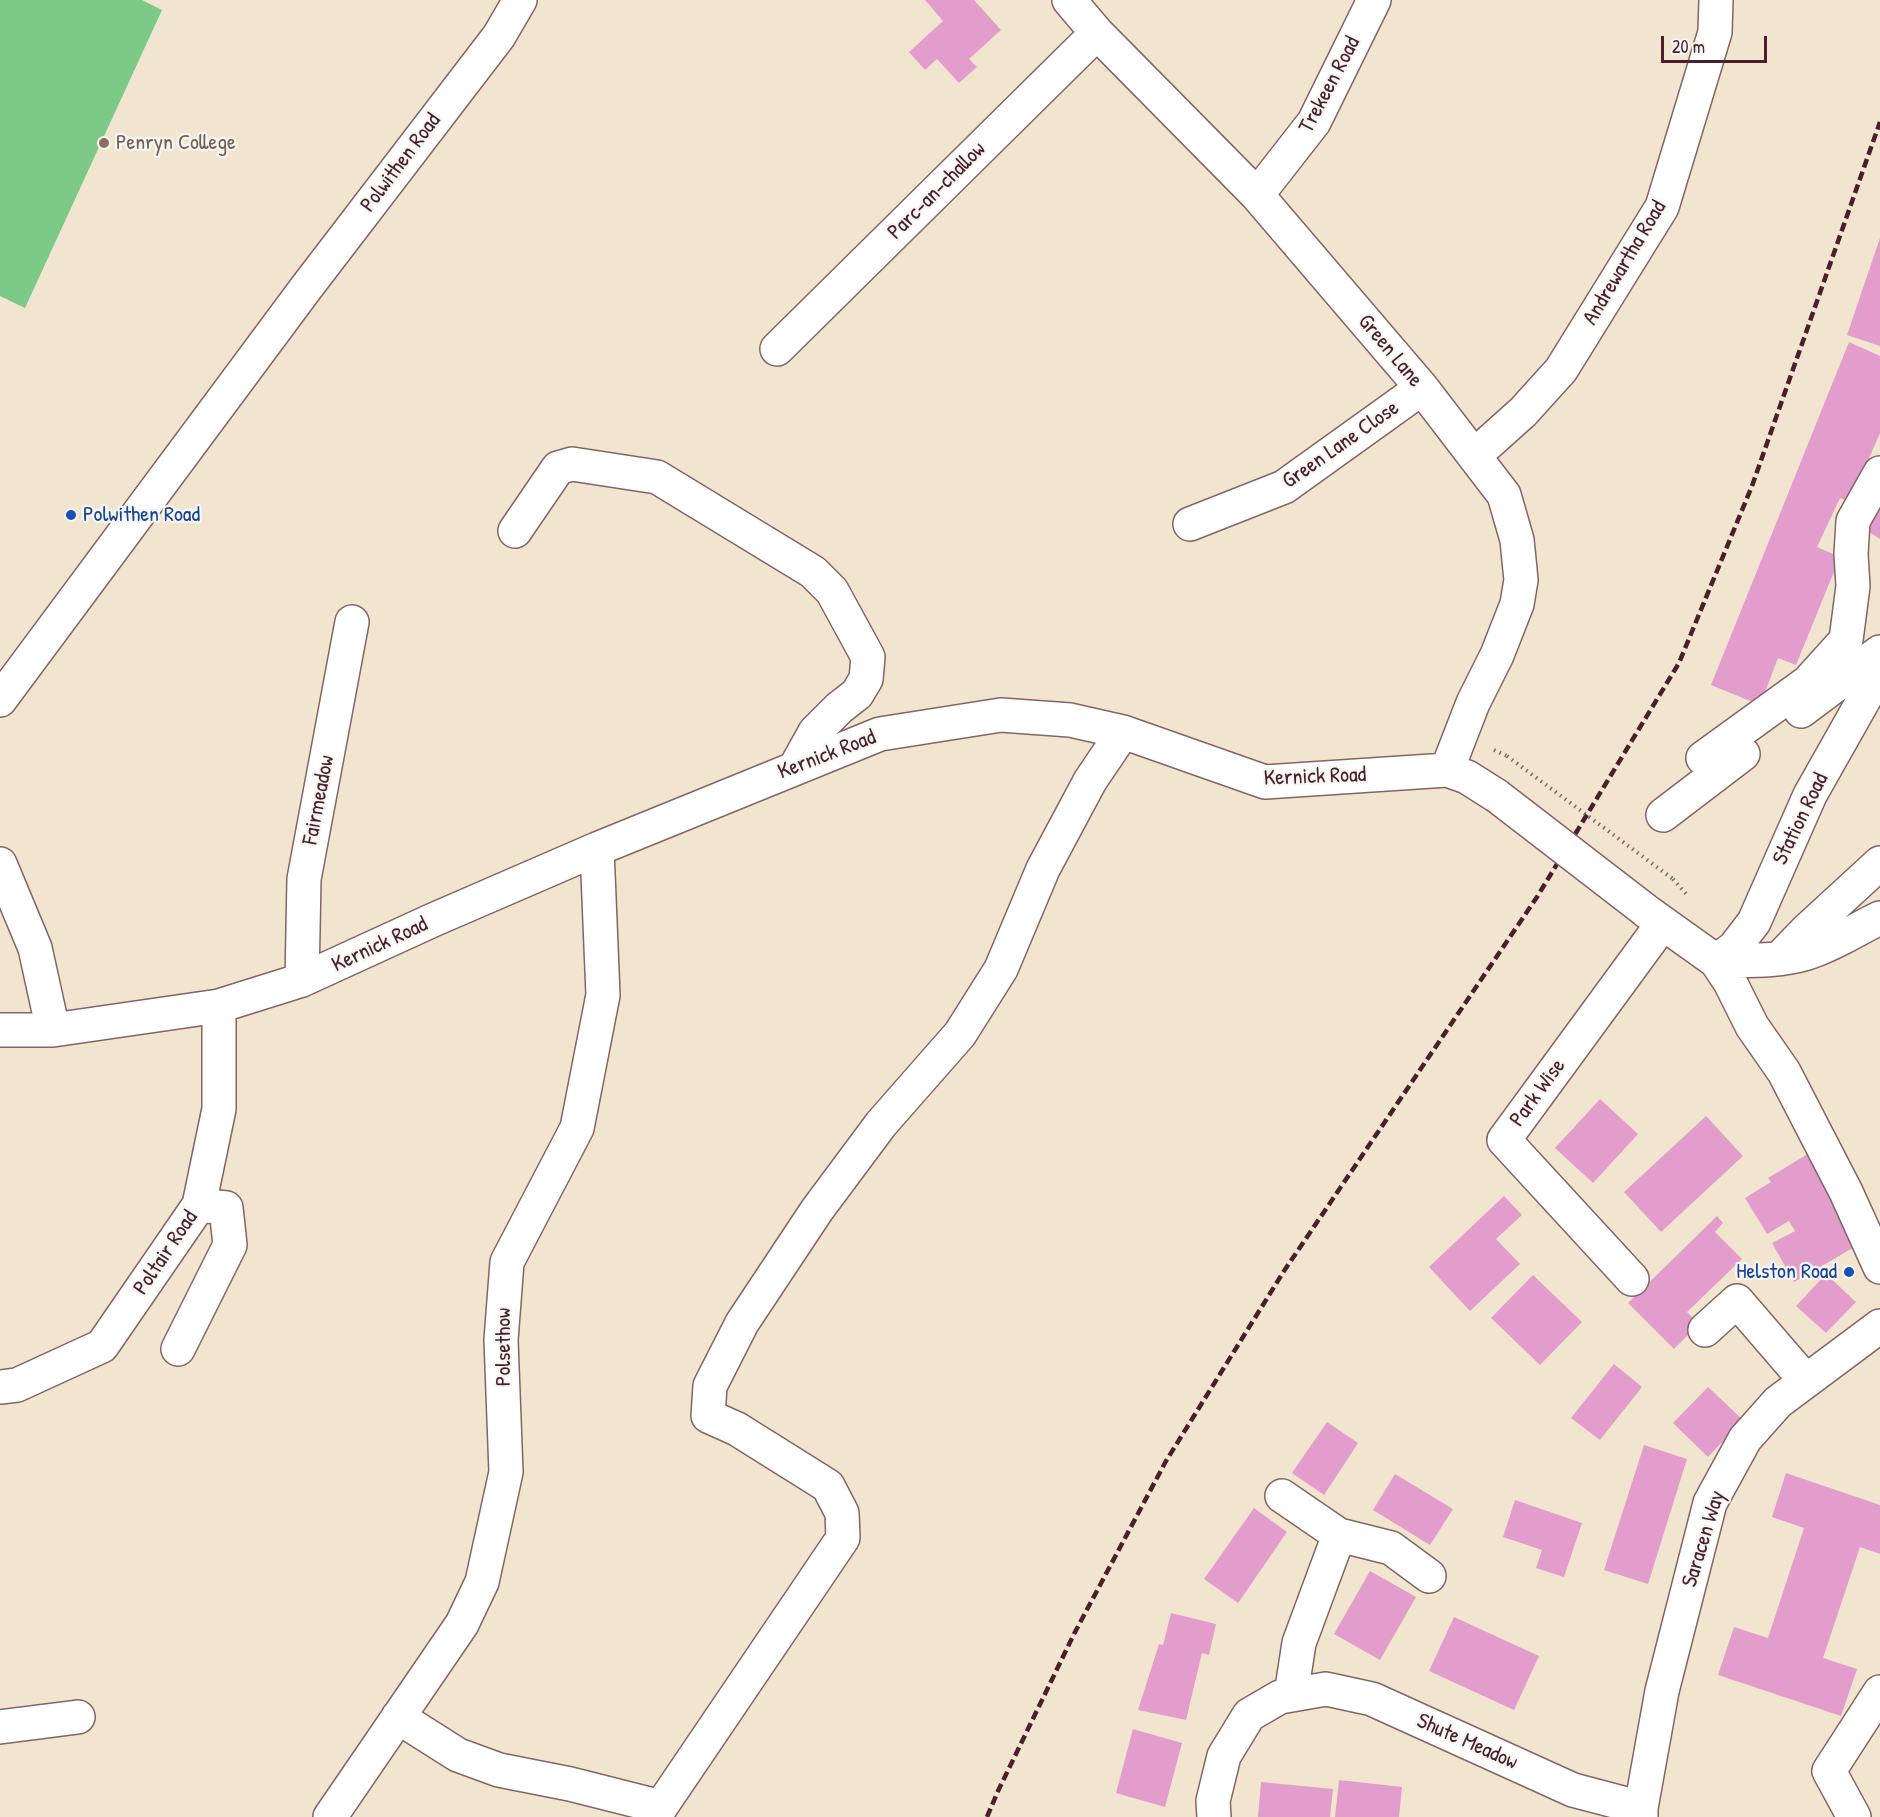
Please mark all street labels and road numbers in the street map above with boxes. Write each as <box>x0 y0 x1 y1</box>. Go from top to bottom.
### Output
street label: Trekeen Road <box>1294 32 1366 138</box>
street label: Polwithen Road <box>355 108 447 218</box>
street label: Parc-an-challow <box>883 137 991 245</box>
street label: Andrewartha Road <box>1578 196 1672 330</box>
street label: Green Lane <box>1352 309 1428 393</box>
street label: Green Lane Close <box>1278 395 1404 495</box>
street label: Kernick Road <box>774 724 880 786</box>
street label: Fairmeadow <box>297 753 341 847</box>
street label: Kernick Road <box>1263 762 1367 792</box>
street label: Station Road <box>1767 769 1835 869</box>
street label: Kernick Road <box>328 911 432 979</box>
street label: Park Wise <box>1505 1054 1571 1132</box>
street label: Poltair Road <box>128 1206 204 1300</box>
street label: Polsethow <box>491 1308 517 1386</box>
street label: Saracen Way <box>1677 1488 1731 1590</box>
street label: Shute Meadow <box>1412 1708 1522 1776</box>

